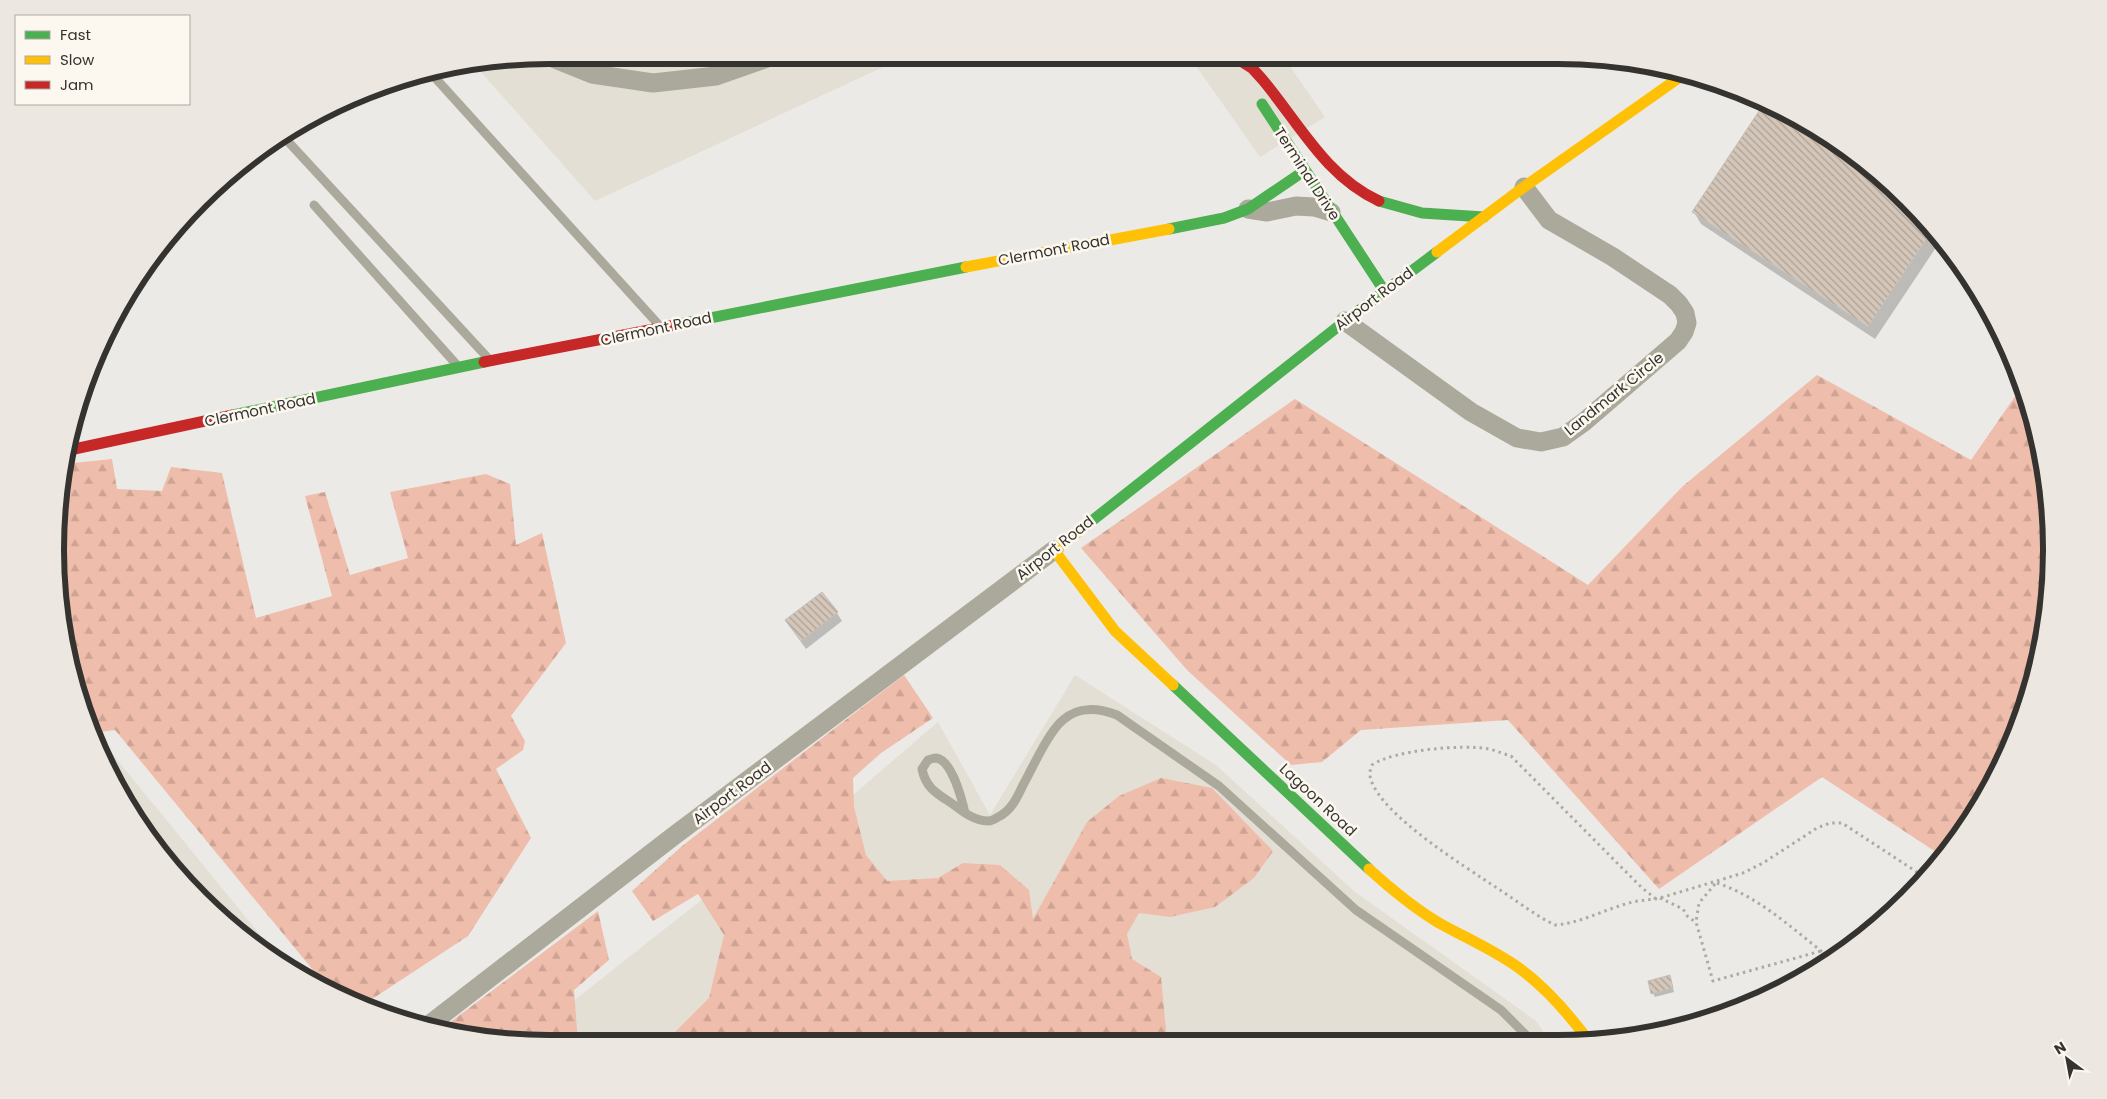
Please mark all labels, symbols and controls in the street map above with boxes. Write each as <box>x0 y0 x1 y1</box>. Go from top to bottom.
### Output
legend <box>15 15 190 105</box>
text: Fast <box>60 24 91 45</box>
text: Slow <box>60 49 95 70</box>
text: Jam <box>60 74 94 95</box>
street label: Terminal Drive <box>1269 123 1345 224</box>
street label: Clermont Road <box>996 228 1112 271</box>
street label: Airport Road <box>1330 262 1417 335</box>
street label: Clermont Road <box>598 306 713 351</box>
street label: Landmark Circle <box>1560 347 1668 440</box>
street label: Clermont Road <box>202 387 317 432</box>
street label: Airport Road <box>1012 511 1098 585</box>
street label: Airport Road <box>688 756 775 829</box>
street label: Lagoon Road <box>1275 758 1362 841</box>
north arrow <box>2042 1034 2092 1084</box>
text: N <box>2050 1037 2070 1059</box>

